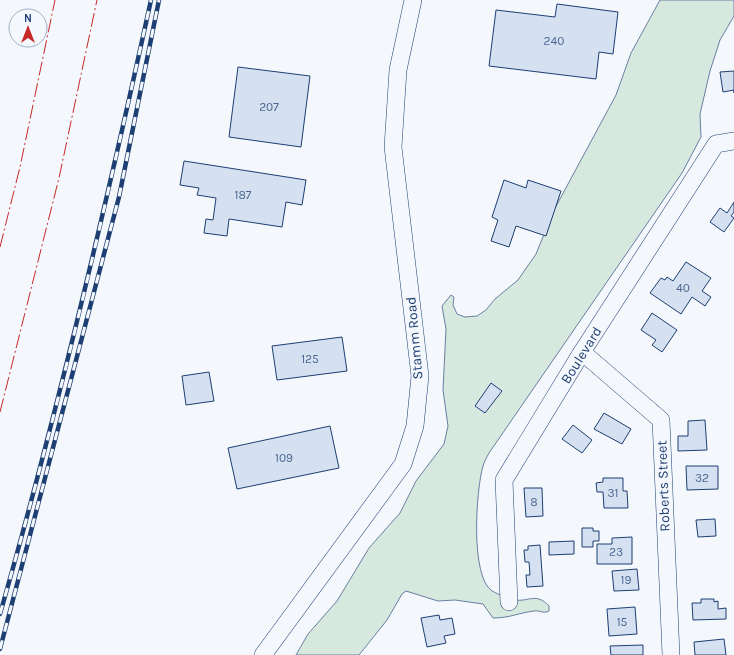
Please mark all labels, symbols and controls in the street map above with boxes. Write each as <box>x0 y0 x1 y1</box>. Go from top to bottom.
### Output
north arrow <box>8 8 48 48</box>
text: N <box>24 12 32 25</box>
house number: 240 <box>544 34 564 48</box>
house number: 207 <box>259 100 279 114</box>
house number: 187 <box>235 188 252 202</box>
house number: 40 <box>676 281 690 295</box>
street label: Stamm Road <box>402 296 427 380</box>
street label: Boulevard <box>557 324 606 387</box>
house number: 125 <box>301 352 319 366</box>
street label: Roberts Street <box>653 440 674 532</box>
house number: 109 <box>275 451 293 465</box>
house number: 32 <box>695 471 709 485</box>
house number: 31 <box>607 486 619 500</box>
house number: 8 <box>530 495 538 509</box>
house number: 23 <box>609 545 623 559</box>
house number: 19 <box>621 573 631 587</box>
house number: 15 <box>617 615 628 629</box>

